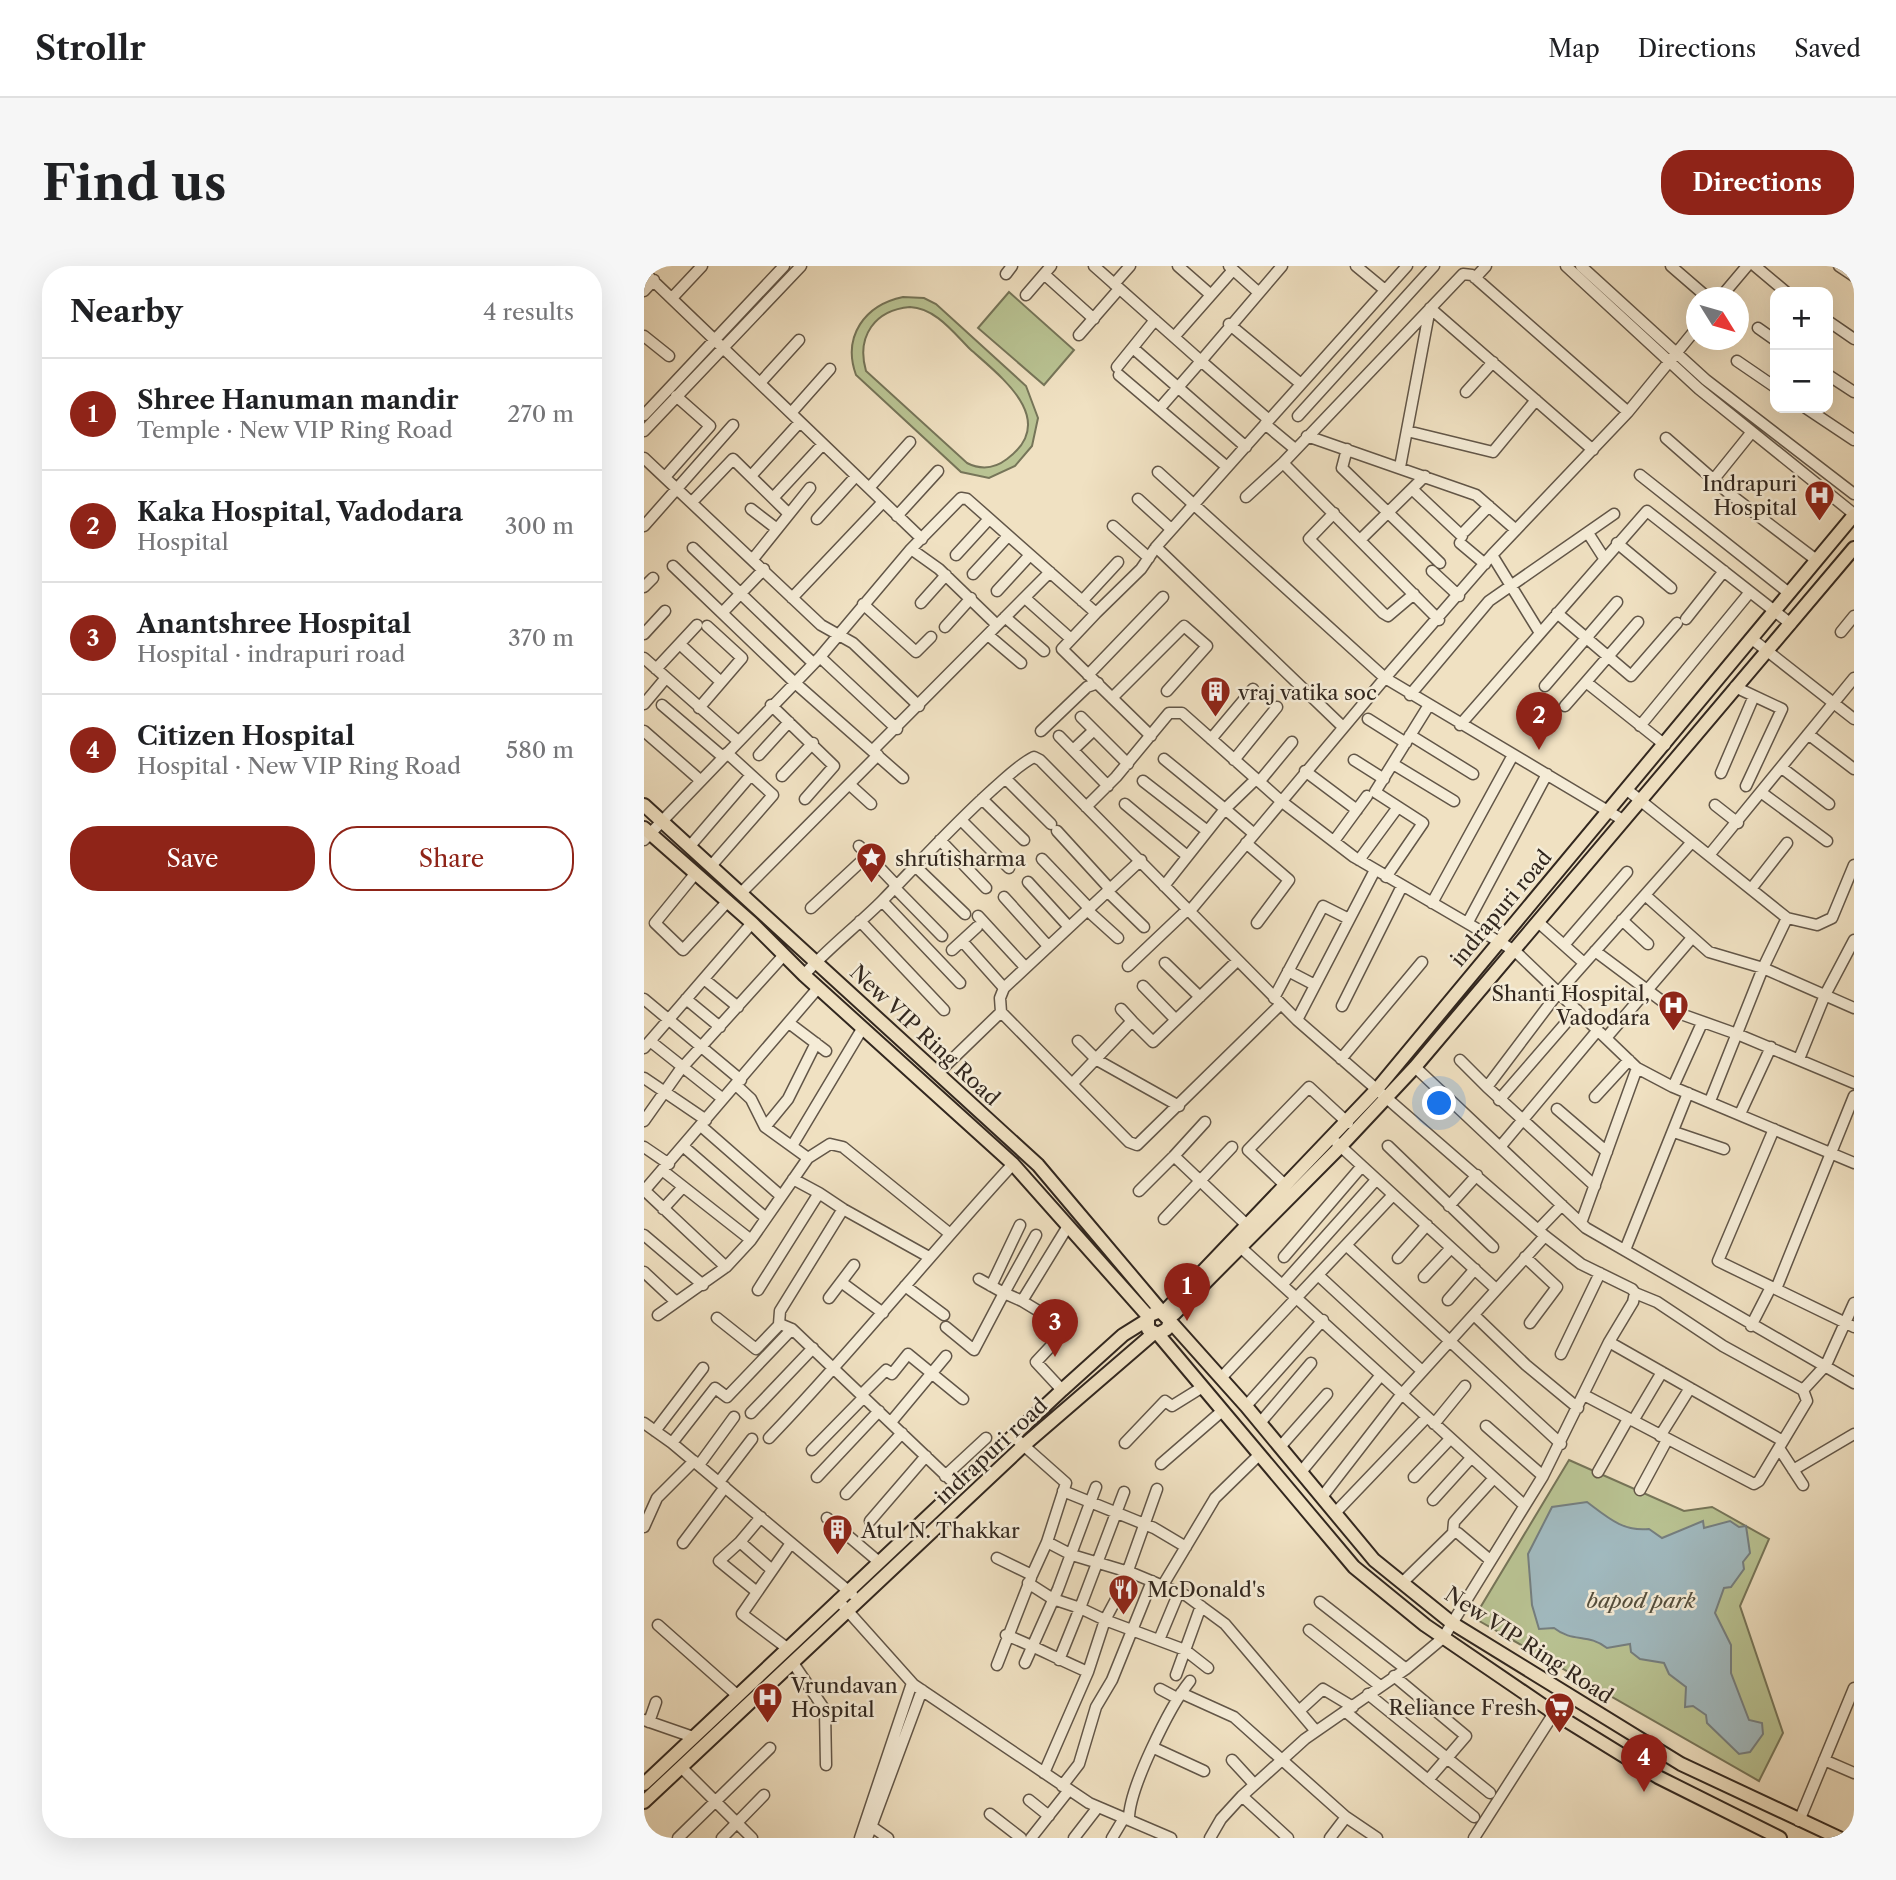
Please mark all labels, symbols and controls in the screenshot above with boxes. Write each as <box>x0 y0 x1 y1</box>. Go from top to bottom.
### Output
text: Strollr <box>35 28 146 69</box>
text: Map <box>1548 34 1600 63</box>
text: Directions <box>1638 34 1756 63</box>
text: Saved <box>1794 34 1861 63</box>
button: Directions <box>1661 150 1854 215</box>
text: Find us <box>42 152 226 213</box>
north arrow <box>1686 287 1749 350</box>
map controls <box>1770 287 1833 413</box>
button: + <box>1770 287 1833 350</box>
text: Nearby <box>70 293 183 330</box>
text: 4 results <box>483 298 574 326</box>
button: − <box>1770 350 1833 413</box>
text: Shree Hanuman mandir <box>137 384 458 416</box>
text: 1 <box>88 400 98 428</box>
text: 270 m <box>507 400 574 428</box>
text: Temple · New VIP Ring Road <box>137 416 453 444</box>
place label: Indrapuri Hospital <box>1702 471 1797 520</box>
hospital icon: Indrapuri Hospital <box>1803 478 1837 522</box>
text: Kaka Hospital, Vadodara <box>137 496 463 528</box>
text: 2 <box>86 512 100 540</box>
text: 300 m <box>505 512 574 540</box>
text: Hospital <box>137 528 229 556</box>
text: Anantshree Hospital <box>137 608 411 640</box>
text: 3 <box>87 624 100 652</box>
text: 370 m <box>508 624 574 652</box>
text: Hospital · indrapuri road <box>137 640 405 668</box>
building icon: vraj vatika soc <box>1198 675 1232 719</box>
place label: vraj vatika soc <box>1237 680 1377 705</box>
pin: 2 <box>1516 692 1562 750</box>
text: Citizen Hospital <box>137 720 355 752</box>
text: 4 <box>86 736 100 764</box>
text: 580 m <box>506 736 574 764</box>
text: Hospital · New VIP Ring Road <box>137 752 461 780</box>
button: Save <box>70 826 315 891</box>
button: Share <box>329 826 574 891</box>
place icon: shrutisharma <box>855 841 889 885</box>
street label: indrapuri road <box>1445 845 1557 971</box>
place label: shrutisharma <box>895 846 1027 871</box>
street label: New VIP Ring Road <box>845 959 1005 1111</box>
place label: Shanti Hospital, Vadodara <box>1492 981 1651 1030</box>
hospital icon: Shanti Hospital, Vadodara <box>1656 988 1690 1032</box>
your location <box>1422 1086 1456 1120</box>
pin: 1 <box>1164 1263 1210 1321</box>
pin: 3 <box>1032 1299 1078 1357</box>
street label: indrapuri road <box>930 1393 1052 1509</box>
building icon: Atul N. Thakkar <box>821 1513 855 1557</box>
place label: Atul N. Thakkar <box>860 1518 1020 1543</box>
restaurant icon: McDonald's <box>1107 1572 1141 1616</box>
place label: McDonald's <box>1147 1577 1265 1602</box>
street label: New VIP Ring Road <box>1440 1581 1618 1709</box>
park label: bapod park <box>1586 1588 1696 1613</box>
place label: Vrundavan Hospital <box>790 1673 898 1722</box>
hospital icon: Vrundavan Hospital <box>751 1680 785 1724</box>
supermarket icon: Reliance Fresh <box>1543 1690 1577 1734</box>
place label: Reliance Fresh <box>1389 1695 1537 1720</box>
pin: 4 <box>1621 1734 1667 1792</box>

